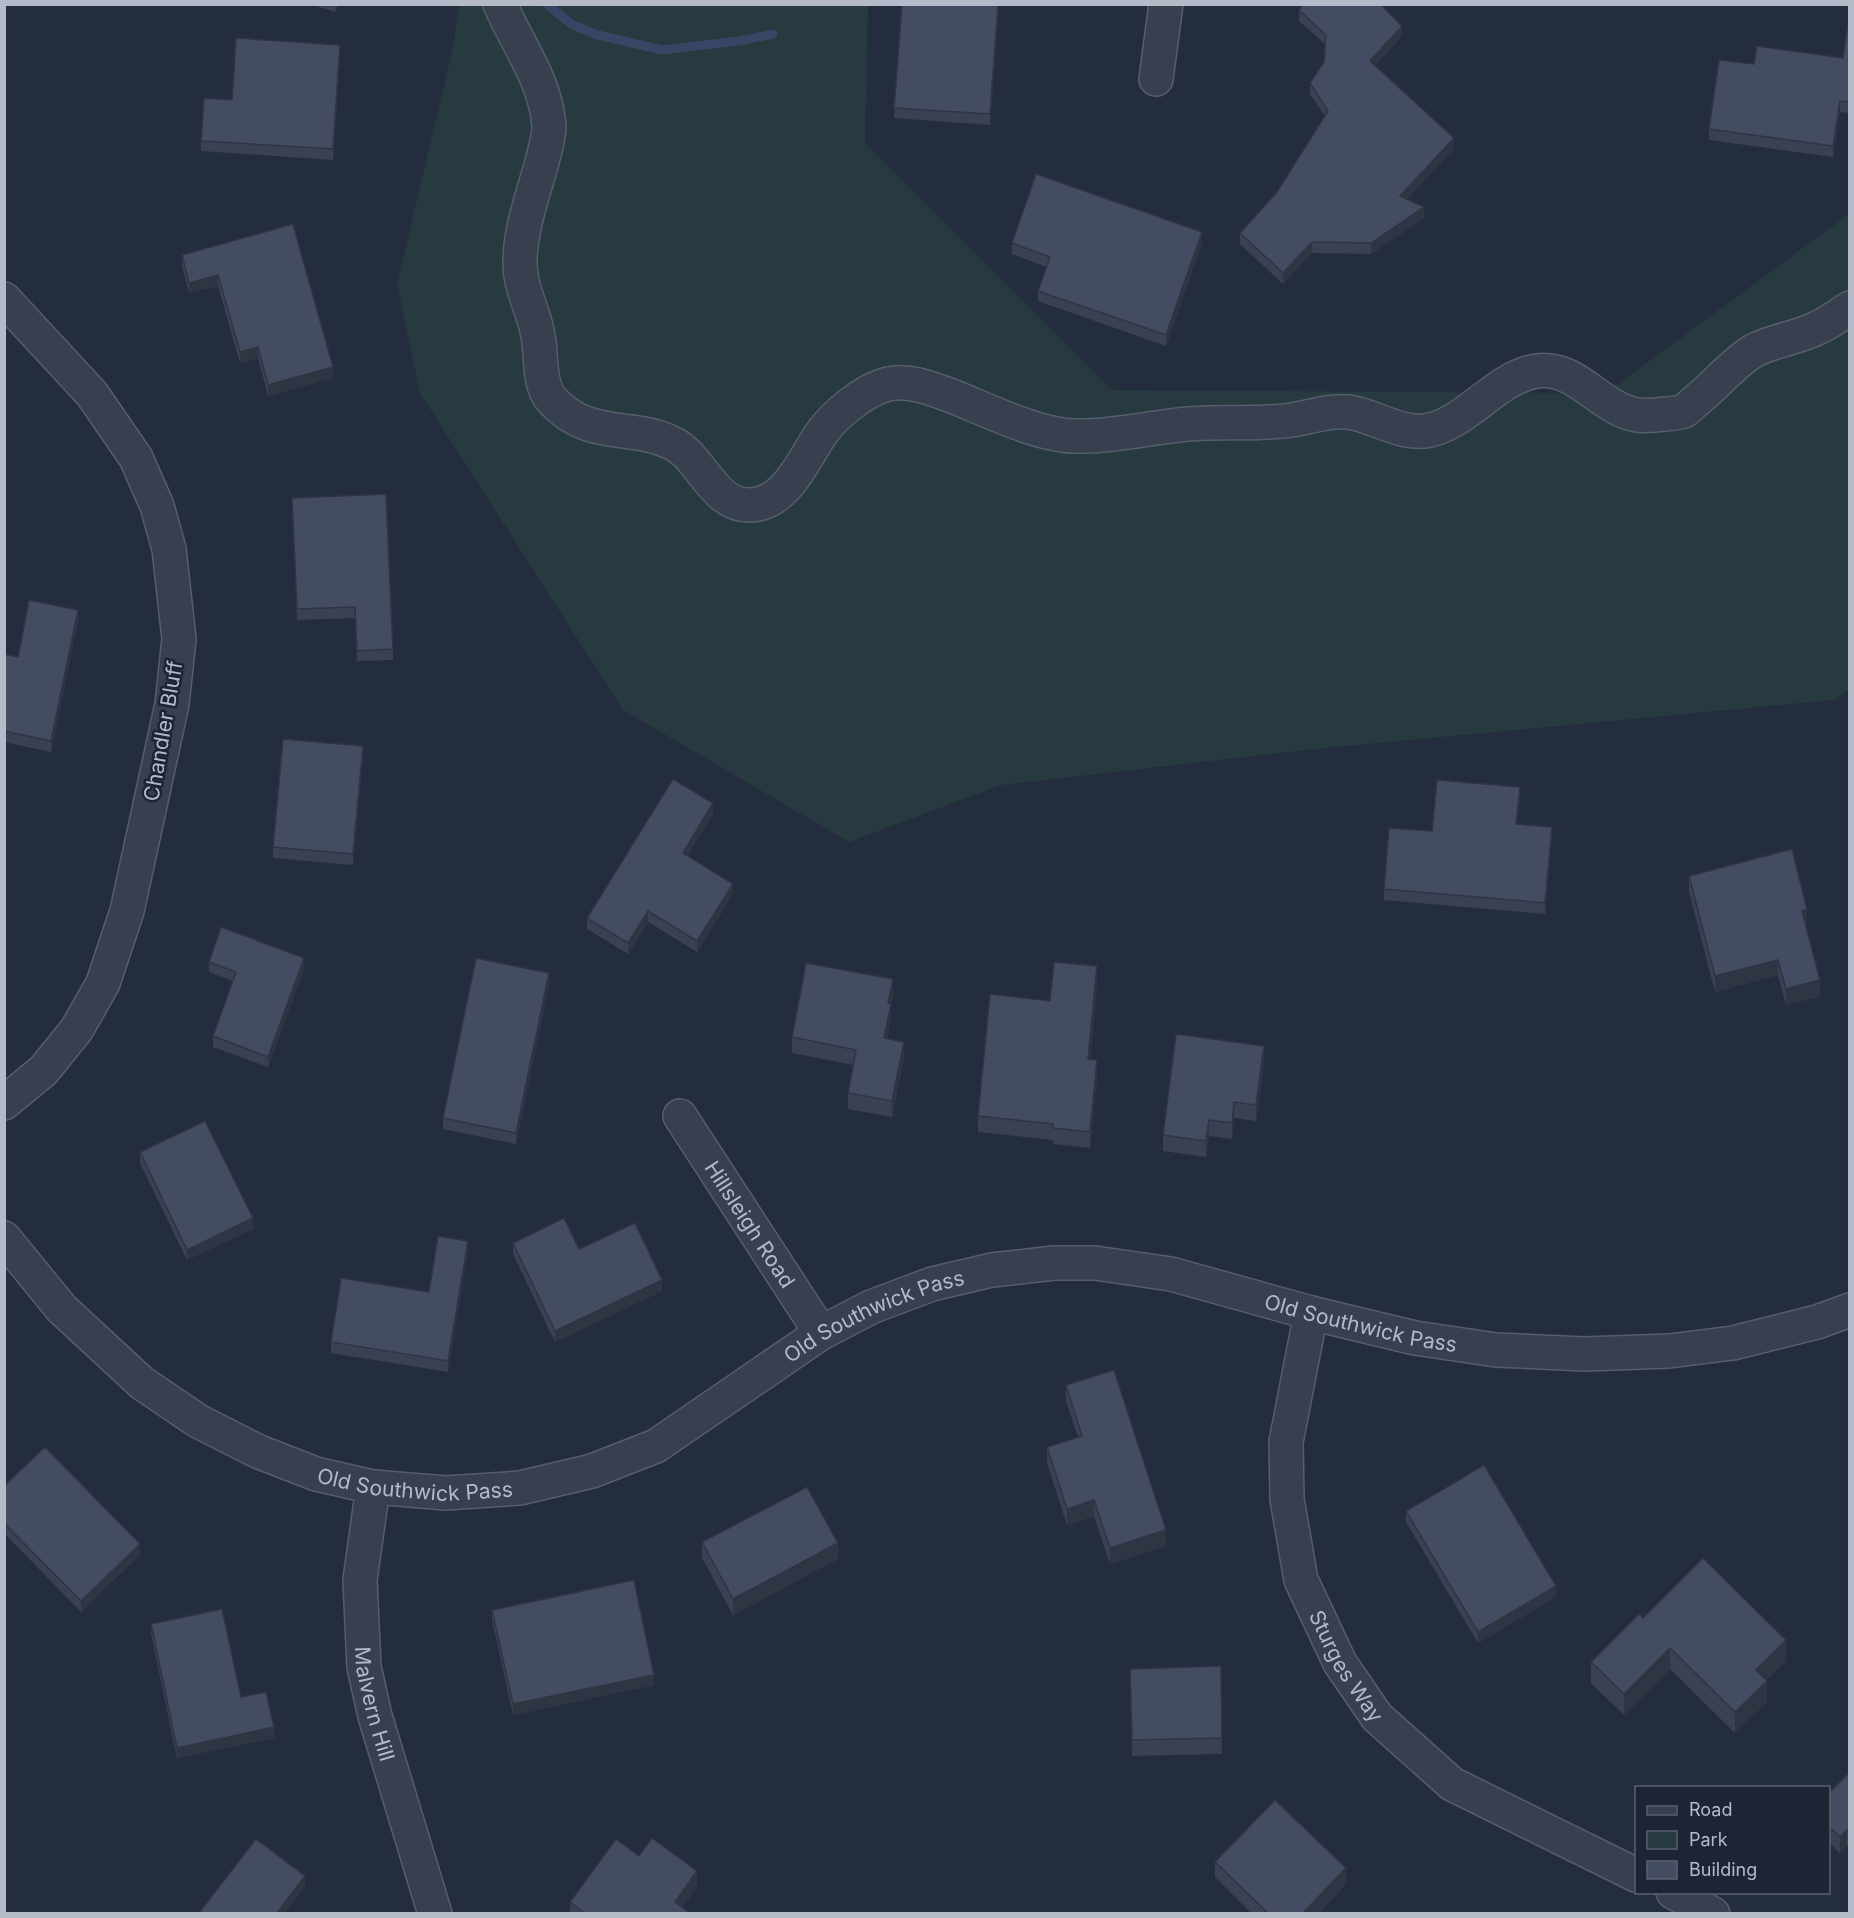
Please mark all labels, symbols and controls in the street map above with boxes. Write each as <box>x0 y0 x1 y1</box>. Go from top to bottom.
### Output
street label: Chandler Bluff <box>138 659 188 803</box>
street label: Hillsleigh Road <box>700 1156 801 1292</box>
street label: Old Southwick Pass <box>779 1264 966 1368</box>
street label: Old Southwick Pass <box>1262 1288 1459 1357</box>
street label: Old Southwick Pass <box>315 1462 514 1506</box>
street label: Sturges Way <box>1304 1606 1389 1727</box>
street label: Malvern Hill <box>351 1646 400 1764</box>
legend <box>1635 1786 1830 1894</box>
text: Road <box>1689 1799 1732 1820</box>
text: Park <box>1689 1829 1728 1850</box>
text: Building <box>1689 1859 1757 1880</box>

